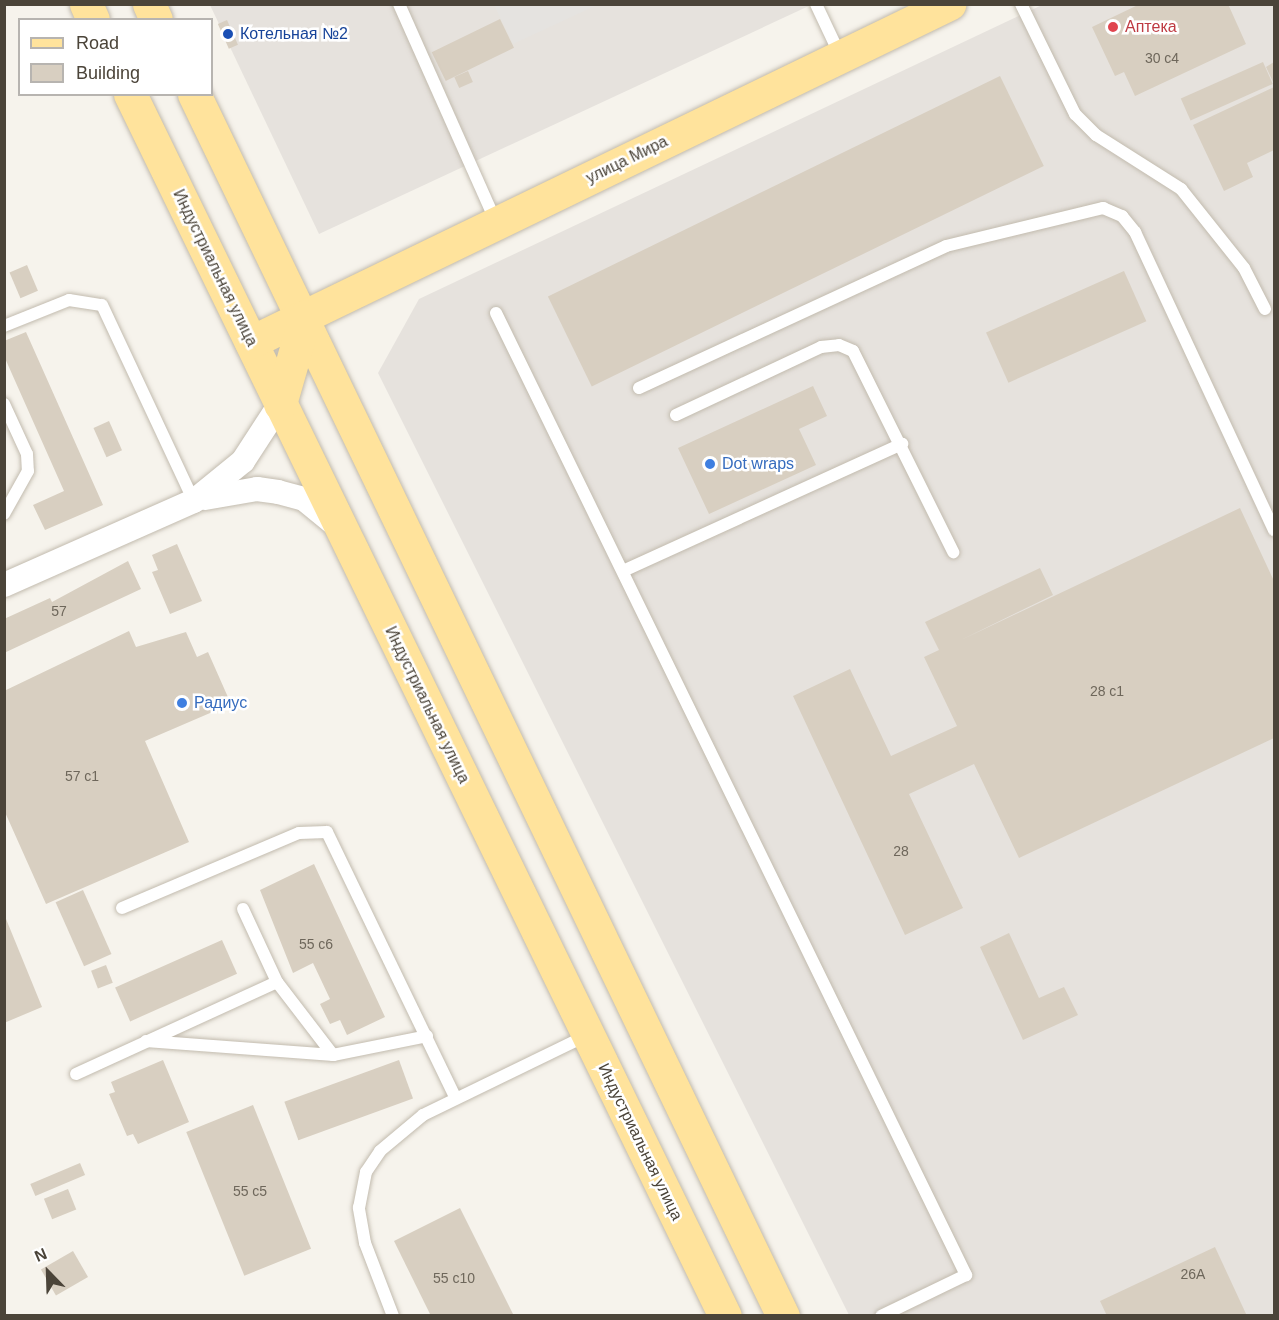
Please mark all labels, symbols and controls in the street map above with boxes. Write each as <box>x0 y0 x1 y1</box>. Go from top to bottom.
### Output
place label: Аптека <box>1125 17 1177 37</box>
legend <box>18 18 213 96</box>
marker: Аптека <box>1106 20 1120 34</box>
place label: Котельная №2 <box>240 24 348 44</box>
marker: Котельная №2 <box>221 27 235 41</box>
text: Road <box>76 33 119 53</box>
house number: 30 с4 <box>1145 50 1179 66</box>
text: Building <box>76 63 140 83</box>
street label: улица Мира <box>583 132 671 188</box>
street label: Индустриальная улица <box>169 186 261 350</box>
place label: Dot wraps <box>722 454 794 474</box>
marker: Dot wraps <box>703 457 717 471</box>
house number: 57 <box>51 603 67 619</box>
street label: Индустриальная улица <box>381 623 473 787</box>
house number: 28 с1 <box>1090 683 1124 699</box>
place label: Радиус <box>194 693 247 713</box>
marker: Радиус <box>175 696 189 710</box>
house number: 57 с1 <box>65 768 99 784</box>
house number: 28 <box>893 843 909 859</box>
house number: 55 с6 <box>299 936 333 952</box>
street label: Индустриальная улица <box>594 1060 686 1224</box>
house number: 55 с5 <box>233 1183 267 1199</box>
north arrow <box>18 1242 78 1302</box>
text: N <box>32 1245 49 1265</box>
house number: 26А <box>1181 1266 1205 1282</box>
house number: 55 с10 <box>433 1270 475 1286</box>

